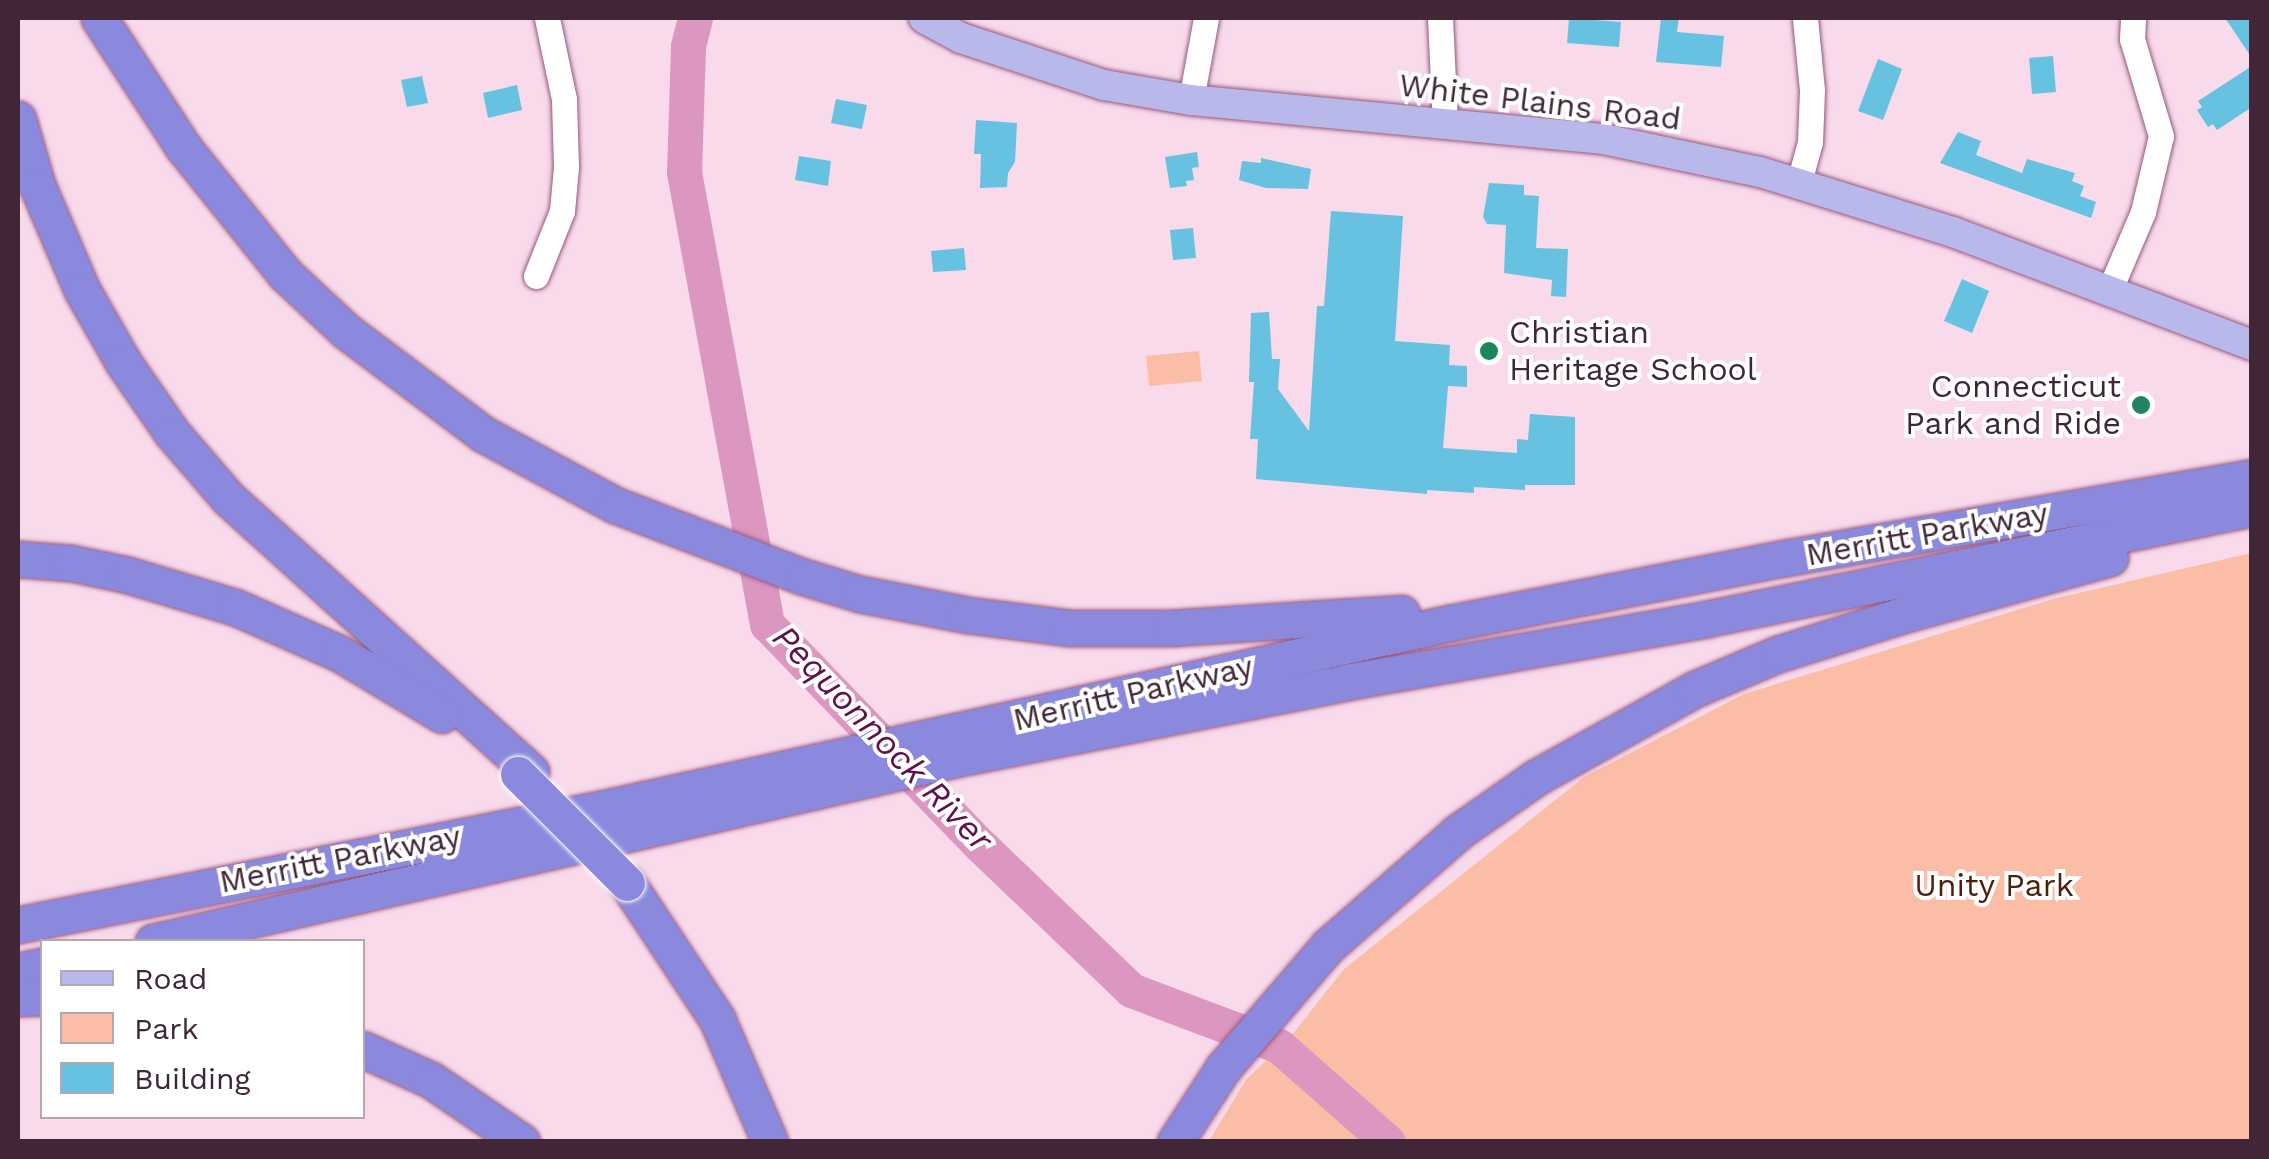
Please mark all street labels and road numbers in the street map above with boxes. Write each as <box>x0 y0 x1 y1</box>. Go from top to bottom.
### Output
street label: White Plains Road <box>1397 66 1683 138</box>
street label: Merritt Parkway <box>1803 494 2051 574</box>
street label: Merritt Parkway <box>1009 647 1257 739</box>
street label: Merritt Parkway <box>216 817 464 901</box>

